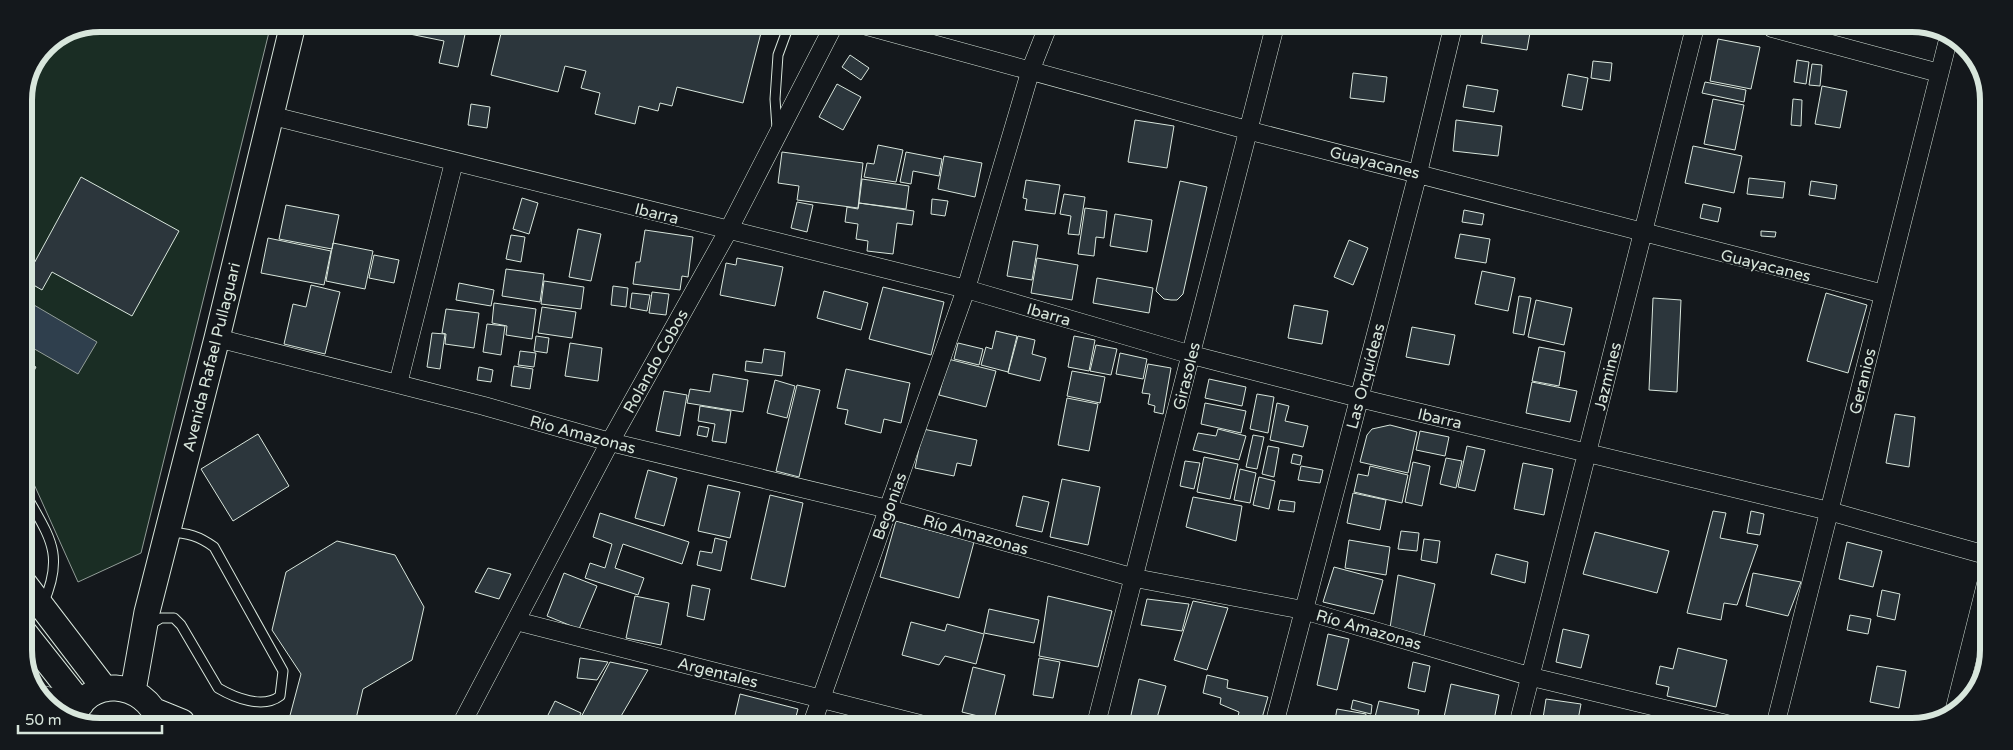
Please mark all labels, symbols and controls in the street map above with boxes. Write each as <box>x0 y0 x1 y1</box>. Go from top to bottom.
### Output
street label: Guayacanes <box>1328 142 1422 184</box>
street label: Ibarra <box>633 199 681 229</box>
street label: Guayacanes <box>1719 245 1813 287</box>
street label: Avenida Rafael Pullaguari <box>179 261 245 454</box>
street label: Ibarra <box>1024 299 1073 331</box>
street label: Rolando Cobos <box>619 306 693 417</box>
street label: Las Orquídeas <box>1342 321 1390 431</box>
street label: Girasoles <box>1169 340 1205 412</box>
street label: Jazmines <box>1590 340 1626 412</box>
street label: Geranios <box>1845 346 1881 416</box>
street label: Ibarra <box>1416 404 1464 434</box>
street label: Río Amazonas <box>528 411 638 459</box>
street label: Begonias <box>869 470 911 543</box>
street label: Río Amazonas <box>921 510 1031 560</box>
street label: Río Amazonas <box>1314 605 1424 655</box>
street label: Argentales <box>675 653 760 693</box>
scale bar <box>18 702 161 734</box>
text: 50 m <box>25 711 62 729</box>

